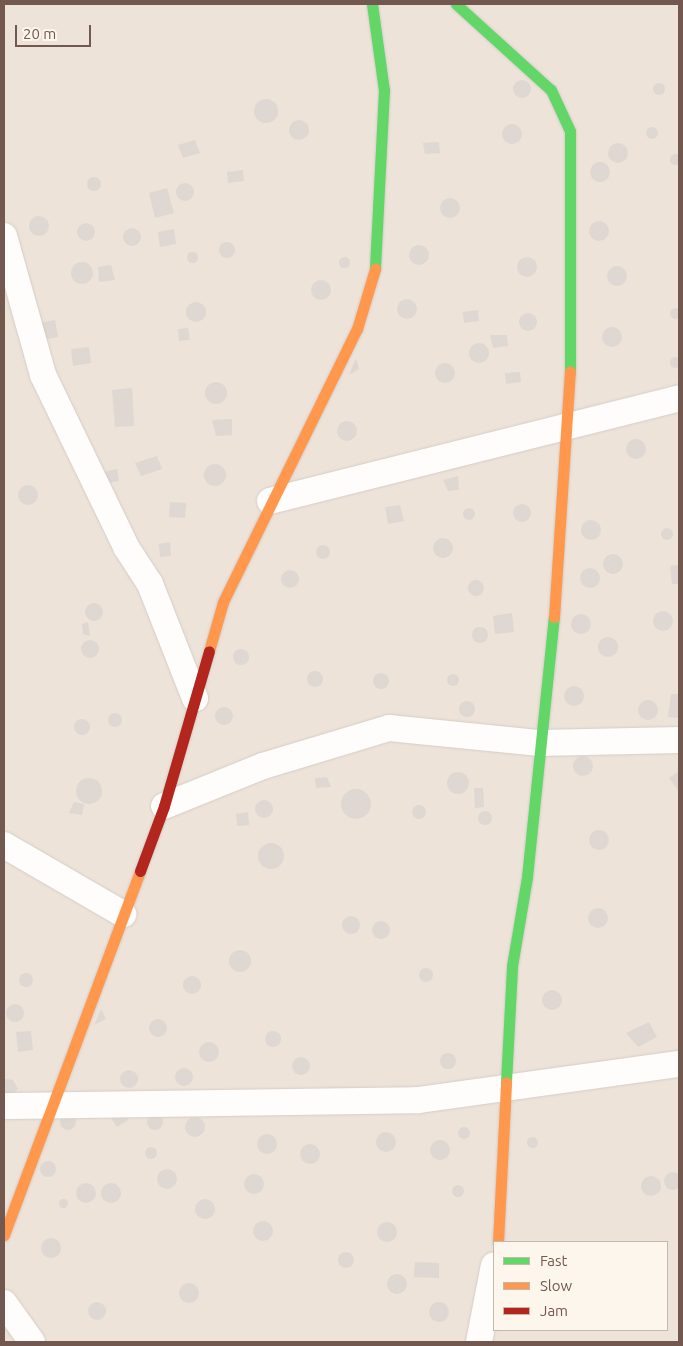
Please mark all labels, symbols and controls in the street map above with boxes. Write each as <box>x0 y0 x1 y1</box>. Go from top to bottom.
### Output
scale bar <box>18 15 94 47</box>
text: 20 m <box>23 25 56 42</box>
legend <box>493 1241 668 1331</box>
text: Fast <box>540 1252 567 1269</box>
text: Slow <box>540 1277 572 1294</box>
text: Jam <box>540 1302 568 1319</box>

